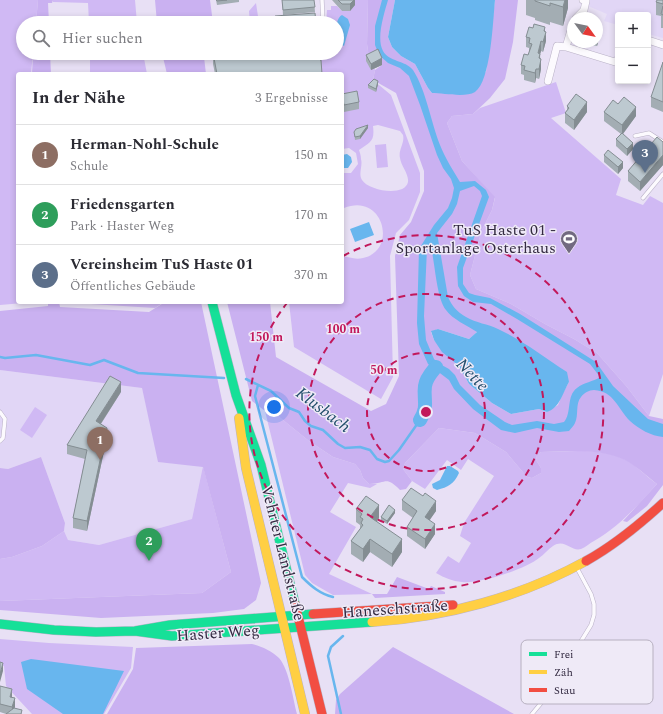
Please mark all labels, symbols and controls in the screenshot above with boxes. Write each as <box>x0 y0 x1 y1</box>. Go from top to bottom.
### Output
north arrow <box>567 12 603 48</box>
map controls <box>615 12 651 84</box>
button: + <box>615 12 651 48</box>
search box <box>16 16 344 60</box>
icon: search <box>30 27 52 49</box>
text: Hier suchen <box>62 27 143 50</box>
button: − <box>615 48 651 84</box>
text: In der Nähe <box>32 85 125 111</box>
text: 3 Ergebnisse <box>255 88 328 108</box>
text: Herman-Nohl-Schule <box>70 133 219 156</box>
pin: 3 <box>632 140 658 173</box>
text: 1 <box>41 145 49 165</box>
text: 150 m <box>294 145 328 165</box>
text: Schule <box>70 156 108 176</box>
text: Friedensgarten <box>70 193 175 216</box>
text: 2 <box>41 205 49 225</box>
text: 170 m <box>294 205 328 225</box>
text: Park · Haster Weg <box>70 216 174 236</box>
place label: TuS Haste 01 - Sportanlage Osterhaus <box>395 218 556 260</box>
sports icon: TuS Haste 01 - Sportanlage Osterhaus <box>559 229 579 254</box>
text: Vereinsheim TuS Haste 01 <box>70 253 254 276</box>
text: 3 <box>41 265 49 285</box>
text: 370 m <box>294 265 328 285</box>
text: Öffentliches Gebäude <box>70 276 196 296</box>
text: 100 m <box>326 320 360 339</box>
text: 150 m <box>249 328 283 347</box>
water label: Nette <box>449 352 495 398</box>
text: 50 m <box>370 361 398 380</box>
water label: Klusbach <box>290 381 356 440</box>
your location <box>264 397 284 417</box>
centre of rings <box>419 405 433 419</box>
pin: 1 <box>87 427 113 460</box>
street label: Vehrter Landstraße <box>255 483 311 623</box>
pin: 2 <box>136 528 162 561</box>
street label: Haneschstraße <box>341 593 449 625</box>
street label: Haster Weg <box>176 618 260 648</box>
legend <box>521 640 653 704</box>
text: Frei <box>554 646 574 663</box>
text: Zäh <box>554 664 573 681</box>
text: Stau <box>554 682 575 699</box>

